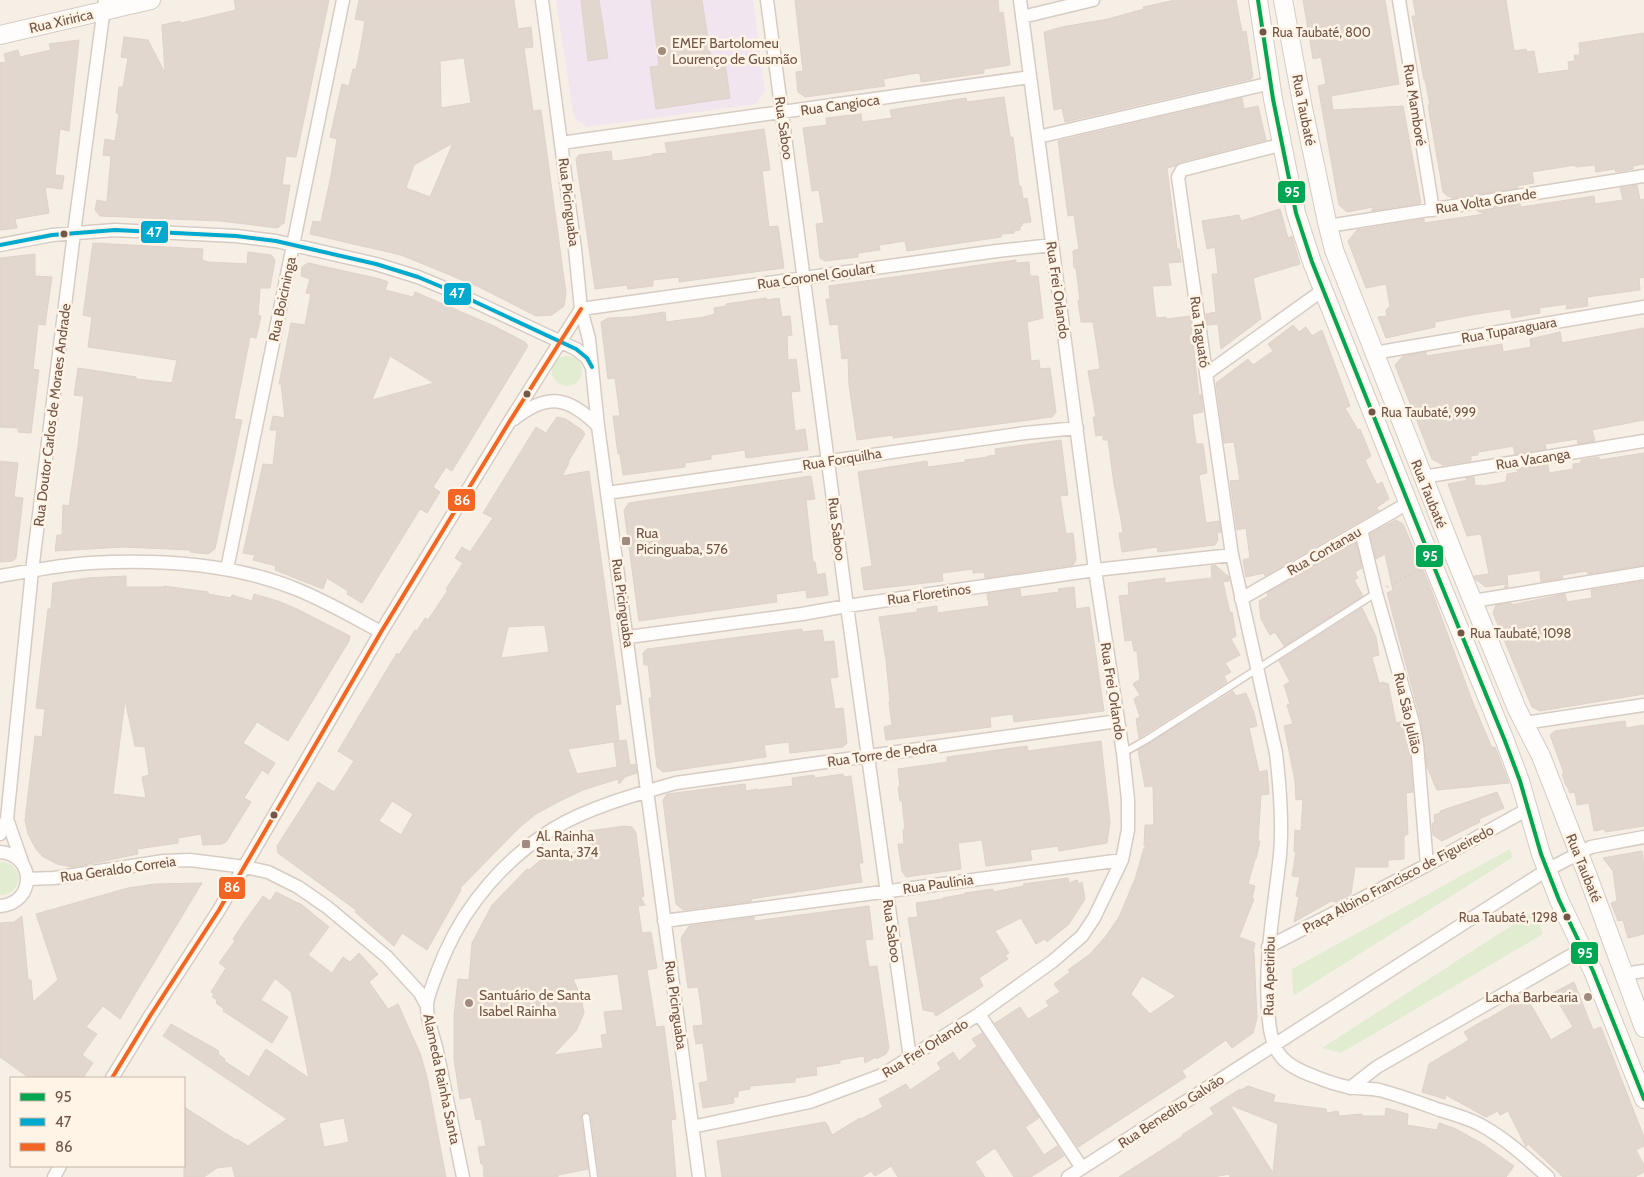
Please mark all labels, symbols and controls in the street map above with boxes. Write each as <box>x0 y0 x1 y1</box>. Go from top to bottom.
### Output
street label: Rua Xiririca <box>27 5 95 37</box>
place label: Rua Taubaté, 800 <box>1272 24 1371 40</box>
marker: Rua Taubaté, 800 <box>1258 27 1268 37</box>
place label: EMEF Bartolomeu Lourenço de Gusmão <box>672 34 798 68</box>
marker: EMEF Bartolomeu Lourenço de Gusmão <box>656 45 668 57</box>
street label: Rua Mamboré <box>1400 63 1430 147</box>
street label: Rua Taubaté <box>1288 73 1320 147</box>
street label: Rua Cangioca <box>799 91 881 119</box>
street label: Rua Saboo <box>771 95 797 161</box>
street label: Rua Picinguaba <box>555 157 583 248</box>
line badge: 95 <box>1277 180 1306 204</box>
text: 95 <box>1284 183 1300 201</box>
street label: Rua Volta Grande <box>1434 184 1538 218</box>
line badge: 47 <box>140 220 169 244</box>
text: 47 <box>146 223 163 241</box>
unlabelled marker <box>59 229 69 239</box>
street label: Rua Frei Orlando <box>1042 240 1074 340</box>
street label: Rua Boicininga <box>264 255 300 343</box>
street label: Rua Coronel Goulart <box>756 259 876 293</box>
line badge: 47 <box>443 282 472 306</box>
text: 47 <box>449 284 466 302</box>
street label: Rua Taguató <box>1186 295 1214 369</box>
street label: Rua Doutor Carlos de Moraes Andrade <box>29 302 75 528</box>
street label: Rua Tuparaguara <box>1460 313 1558 347</box>
unlabelled marker <box>522 389 532 399</box>
place label: Rua Taubaté, 999 <box>1381 404 1476 420</box>
marker: Rua Taubaté, 999 <box>1367 407 1377 417</box>
street label: Rua Forquilha <box>801 444 883 474</box>
street label: Rua Vacanga <box>1495 444 1572 474</box>
street label: Rua Taubaté <box>1407 457 1451 531</box>
line badge: 86 <box>447 488 476 512</box>
text: 86 <box>454 491 470 509</box>
street label: Rua Saboo <box>824 496 850 562</box>
street label: Rua Contanau <box>1284 523 1364 579</box>
place label: Rua Picinguaba, 576 <box>636 524 728 558</box>
marker: Rua Picinguaba, 576 <box>620 535 632 547</box>
line badge: 95 <box>1415 544 1444 568</box>
text: 95 <box>1422 547 1438 565</box>
street label: Rua Picinguaba <box>608 558 638 649</box>
street label: Rua Floretinos <box>886 579 972 609</box>
place label: Rua Taubaté, 1098 <box>1470 625 1572 641</box>
marker: Rua Taubaté, 1098 <box>1456 628 1466 638</box>
street label: Rua Frei Orlando <box>1096 641 1130 741</box>
street label: Rua São Julião <box>1390 671 1426 756</box>
street label: Rua Torre de Pedra <box>826 737 938 771</box>
unlabelled marker <box>269 810 279 820</box>
street label: Praça Albino Francisco de Figueiredo <box>1299 821 1497 937</box>
place label: Al. Rainha Santa, 374 <box>536 827 598 861</box>
street label: Rua Taubaté <box>1562 831 1606 905</box>
marker: Al. Rainha Santa, 374 <box>520 838 532 850</box>
street label: Rua Geraldo Correia <box>59 852 177 886</box>
street label: Rua Paulínia <box>902 870 975 898</box>
line badge: 86 <box>218 876 246 900</box>
text: 86 <box>224 878 240 896</box>
street label: Rua Saboo <box>879 898 905 964</box>
place label: Rua Taubaté, 1298 <box>1459 909 1558 925</box>
marker: Rua Taubaté, 1298 <box>1562 912 1572 922</box>
street label: Rua Apetiribu <box>1259 936 1279 1016</box>
line badge: 95 <box>1570 941 1599 965</box>
text: 95 <box>1577 944 1593 962</box>
street label: Rua Picinguaba <box>661 960 691 1051</box>
place label: Santuário de Santa Isabel Rainha <box>479 986 591 1020</box>
place label: Lacha Barbearia <box>1485 988 1578 1006</box>
marker: Lacha Barbearia <box>1582 991 1594 1003</box>
marker: Santuário de Santa Isabel Rainha <box>463 997 475 1009</box>
street label: Alameda Rainha Santa <box>419 1012 465 1146</box>
street label: Rua Frei Orlando <box>879 1014 972 1082</box>
street label: Rua Benedito Galvão <box>1115 1070 1228 1152</box>
legend <box>10 1077 185 1167</box>
text: 95 <box>55 1088 72 1106</box>
text: 47 <box>55 1113 72 1131</box>
text: 86 <box>55 1138 73 1156</box>

